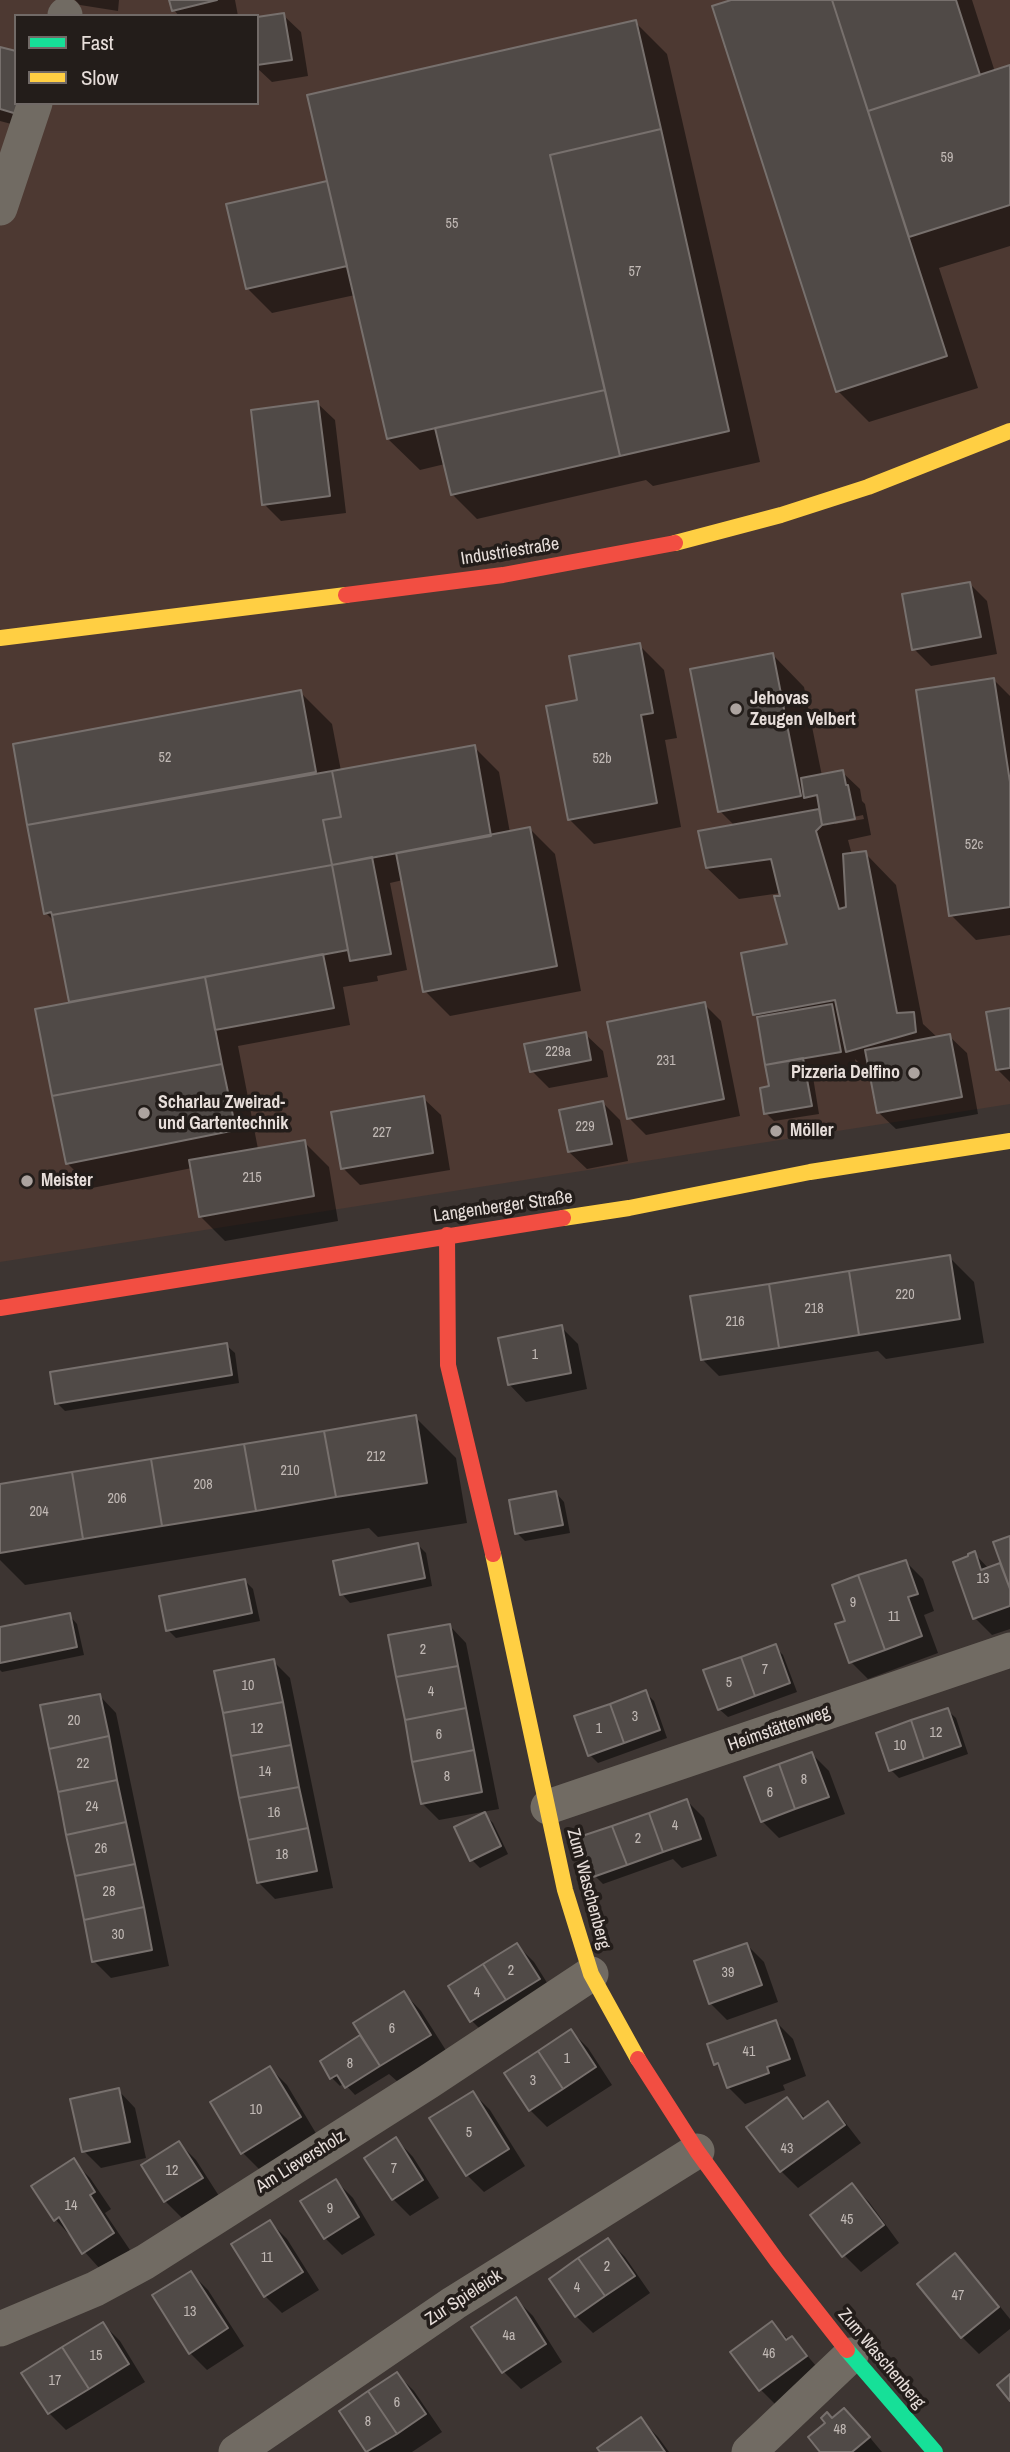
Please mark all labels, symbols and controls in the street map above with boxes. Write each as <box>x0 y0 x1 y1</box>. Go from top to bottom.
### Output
legend <box>14 14 259 105</box>
text: Fast <box>81 28 114 57</box>
text: Slow <box>81 63 118 92</box>
house number: 59 <box>941 150 953 166</box>
house number: 55 <box>446 216 458 232</box>
house number: 57 <box>629 264 641 280</box>
street label: Industriestraße <box>459 534 561 570</box>
place label: Jehovas Zeugen Velbert <box>750 688 856 730</box>
marker: Jehovas Zeugen Velbert <box>728 701 744 717</box>
house number: 52 <box>159 750 171 766</box>
house number: 52b <box>592 751 612 767</box>
house number: 52c <box>965 837 983 853</box>
house number: 229a <box>545 1044 571 1060</box>
house number: 231 <box>656 1053 676 1069</box>
place label: Pizzeria Delfino <box>791 1062 900 1084</box>
marker: Pizzeria Delfino <box>906 1065 922 1081</box>
place label: Scharlau Zweirad- und Gartentechnik <box>158 1092 288 1134</box>
marker: Scharlau Zweirad- und Gartentechnik <box>136 1105 152 1121</box>
house number: 229 <box>575 1119 595 1135</box>
place label: Möller <box>790 1120 833 1142</box>
marker: Möller <box>768 1123 784 1139</box>
house number: 227 <box>372 1125 392 1141</box>
place label: Meister <box>41 1170 93 1192</box>
house number: 215 <box>242 1170 262 1186</box>
marker: Meister <box>19 1173 35 1189</box>
street label: Langenberger Straße <box>432 1187 574 1227</box>
house number: 220 <box>895 1287 915 1303</box>
house number: 218 <box>804 1301 824 1317</box>
house number: 216 <box>725 1314 745 1330</box>
house number: 1 <box>532 1347 538 1363</box>
house number: 212 <box>366 1449 386 1465</box>
house number: 210 <box>280 1463 300 1479</box>
house number: 208 <box>193 1477 213 1493</box>
house number: 206 <box>107 1491 127 1507</box>
house number: 204 <box>29 1504 49 1520</box>
house number: 13 <box>977 1571 989 1587</box>
house number: 9 <box>850 1595 856 1611</box>
house number: 11 <box>888 1609 900 1625</box>
house number: 2 <box>420 1642 426 1658</box>
house number: 7 <box>762 1662 768 1678</box>
house number: 5 <box>726 1675 732 1691</box>
house number: 10 <box>242 1678 254 1694</box>
house number: 4 <box>428 1684 434 1700</box>
street label: Heimstättenweg <box>725 1701 833 1757</box>
house number: 3 <box>632 1709 638 1725</box>
house number: 20 <box>68 1713 80 1729</box>
house number: 12 <box>251 1721 263 1737</box>
house number: 1 <box>596 1721 602 1737</box>
house number: 12 <box>930 1725 942 1741</box>
house number: 6 <box>436 1727 442 1743</box>
house number: 10 <box>894 1738 906 1754</box>
house number: 22 <box>77 1756 89 1772</box>
house number: 14 <box>259 1764 271 1780</box>
house number: 8 <box>444 1769 450 1785</box>
house number: 8 <box>801 1772 807 1788</box>
house number: 6 <box>767 1785 773 1801</box>
house number: 24 <box>86 1799 98 1815</box>
house number: 16 <box>268 1805 280 1821</box>
house number: 4 <box>672 1818 678 1834</box>
street label: Zum Waschenberg <box>562 1826 614 1952</box>
house number: 2 <box>635 1831 641 1847</box>
house number: 26 <box>95 1841 107 1857</box>
house number: 18 <box>276 1847 288 1863</box>
house number: 28 <box>103 1884 115 1900</box>
house number: 30 <box>112 1927 124 1943</box>
house number: 2 <box>508 1963 514 1979</box>
house number: 39 <box>722 1965 734 1981</box>
house number: 4 <box>474 1985 480 2001</box>
house number: 6 <box>389 2021 395 2037</box>
house number: 41 <box>743 2044 755 2060</box>
house number: 1 <box>564 2051 570 2067</box>
house number: 8 <box>347 2056 353 2072</box>
house number: 3 <box>530 2073 536 2089</box>
house number: 10 <box>250 2102 262 2118</box>
house number: 5 <box>466 2125 472 2141</box>
street label: Am Lieversholz <box>252 2126 350 2198</box>
house number: 43 <box>781 2141 793 2157</box>
house number: 7 <box>391 2161 397 2177</box>
house number: 12 <box>166 2163 178 2179</box>
house number: 14 <box>65 2198 77 2214</box>
house number: 9 <box>327 2201 333 2217</box>
house number: 45 <box>841 2212 853 2228</box>
house number: 11 <box>261 2250 273 2266</box>
house number: 2 <box>604 2259 610 2275</box>
street label: Zur Spieleick <box>422 2265 506 2331</box>
house number: 4 <box>574 2280 580 2296</box>
house number: 47 <box>952 2288 964 2304</box>
house number: 13 <box>184 2304 196 2320</box>
street label: Zum Waschenberg <box>833 2305 929 2413</box>
house number: 4a <box>503 2328 515 2344</box>
house number: 46 <box>763 2346 775 2362</box>
house number: 15 <box>90 2348 102 2364</box>
house number: 17 <box>49 2373 61 2389</box>
house number: 6 <box>394 2395 400 2411</box>
house number: 8 <box>365 2414 371 2430</box>
house number: 48 <box>834 2422 846 2438</box>

